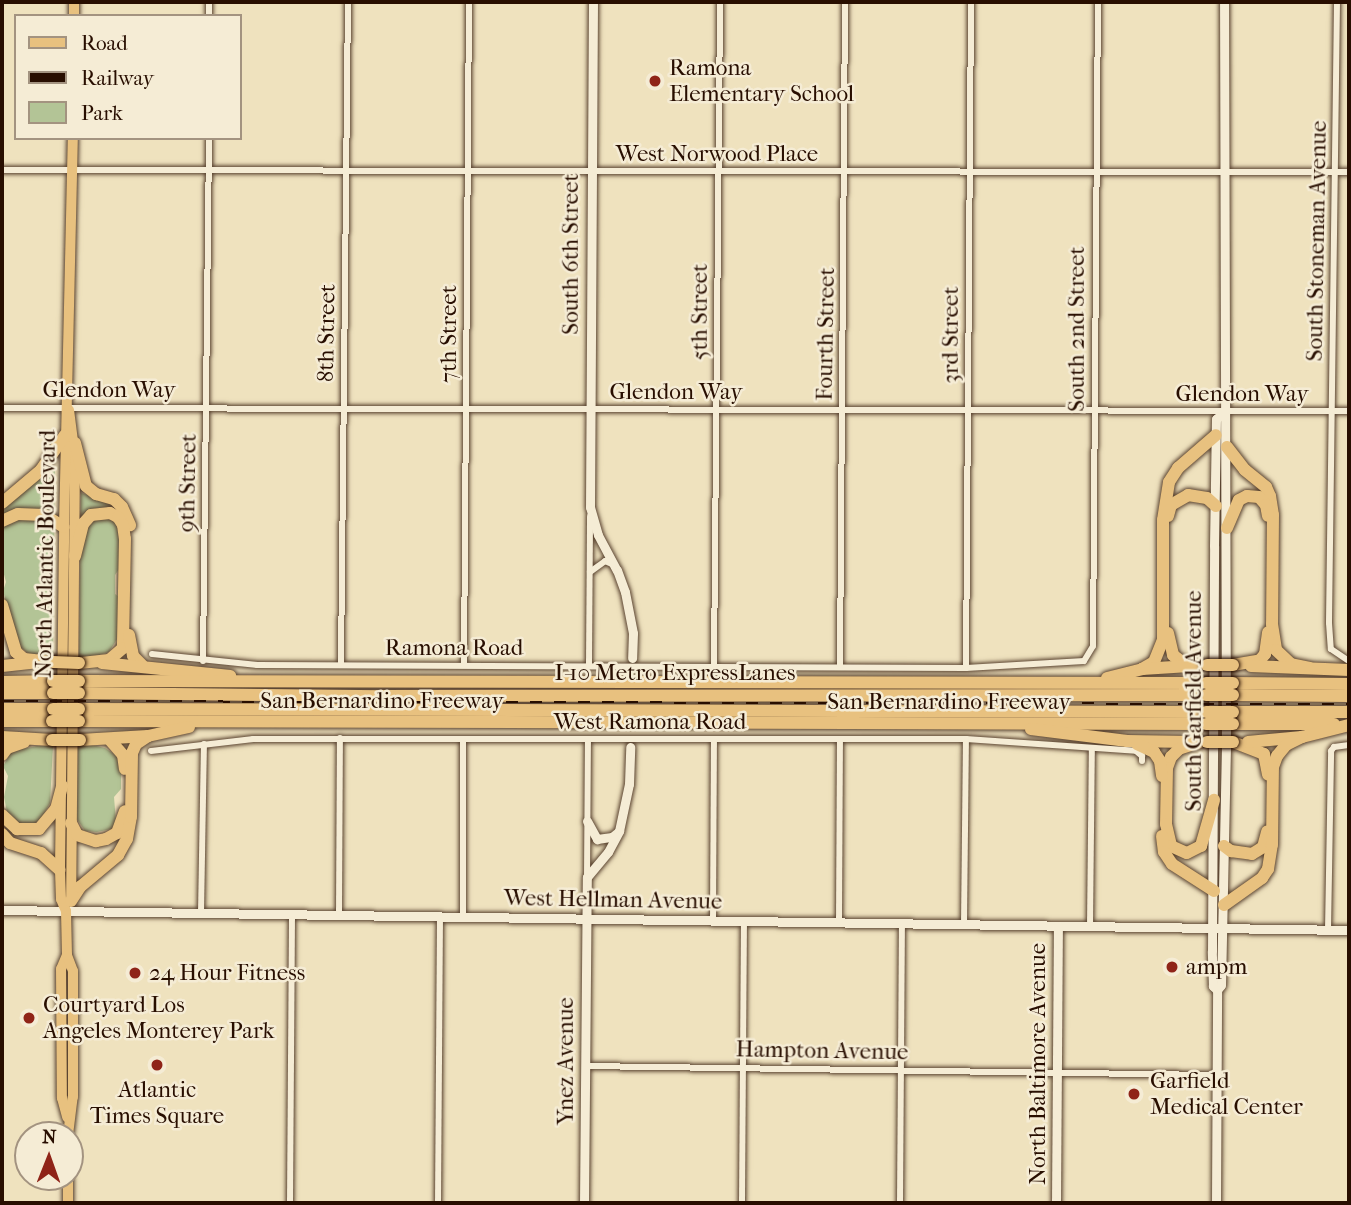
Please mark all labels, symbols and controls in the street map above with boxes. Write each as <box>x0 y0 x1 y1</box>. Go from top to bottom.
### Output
legend <box>14 14 242 140</box>
text: Road <box>81 31 128 55</box>
place label: Ramona Elementary School <box>669 54 854 108</box>
text: Railway <box>81 66 154 90</box>
marker: Ramona Elementary School <box>647 73 663 89</box>
text: Park <box>81 101 123 125</box>
street label: South Stoneman Avenue <box>1301 120 1333 362</box>
street label: West Norwood Place <box>616 140 818 168</box>
street label: South 6th Street <box>557 173 585 335</box>
street label: South 2nd Street <box>1063 246 1091 412</box>
street label: 5th Street <box>686 264 714 360</box>
street label: Fourth Street <box>811 267 841 401</box>
street label: 8th Street <box>312 284 342 382</box>
street label: 7th Street <box>435 285 463 383</box>
street label: 3rd Street <box>937 286 965 384</box>
street label: Glendon Way <box>43 376 175 404</box>
street label: Glendon Way <box>610 378 742 406</box>
street label: Glendon Way <box>1176 380 1308 408</box>
street label: North Atlantic Boulevard <box>30 430 62 678</box>
street label: 9th Street <box>173 433 203 533</box>
street label: South Garfield Avenue <box>1180 590 1208 812</box>
street label: Ramona Road <box>385 634 523 662</box>
street label: I-10 Metro ExpressLanes <box>554 659 796 687</box>
street label: San Bernardino Freeway <box>260 687 504 715</box>
street label: San Bernardino Freeway <box>827 688 1071 716</box>
street label: West Ramona Road <box>554 708 746 736</box>
street label: West Hellman Avenue <box>504 884 722 916</box>
street label: North Baltimore Avenue <box>1024 943 1052 1185</box>
place label: ampm <box>1186 953 1247 981</box>
place label: 24 Hour Fitness <box>149 959 305 987</box>
marker: ampm <box>1164 959 1180 975</box>
marker: 24 Hour Fitness <box>127 965 143 981</box>
place label: Courtyard Los Angeles Monterey Park <box>43 991 274 1045</box>
street label: Ynez Avenue <box>552 997 580 1125</box>
marker: Courtyard Los Angeles Monterey Park <box>21 1010 37 1026</box>
street label: Hampton Avenue <box>735 1036 909 1066</box>
marker: Atlantic Times Square <box>149 1057 165 1073</box>
place label: Garfield Medical Center <box>1150 1067 1303 1121</box>
place label: Atlantic Times Square <box>90 1076 224 1130</box>
marker: Garfield Medical Center <box>1124 1084 1144 1104</box>
north arrow <box>14 1121 84 1191</box>
text: N <box>42 1126 57 1148</box>

